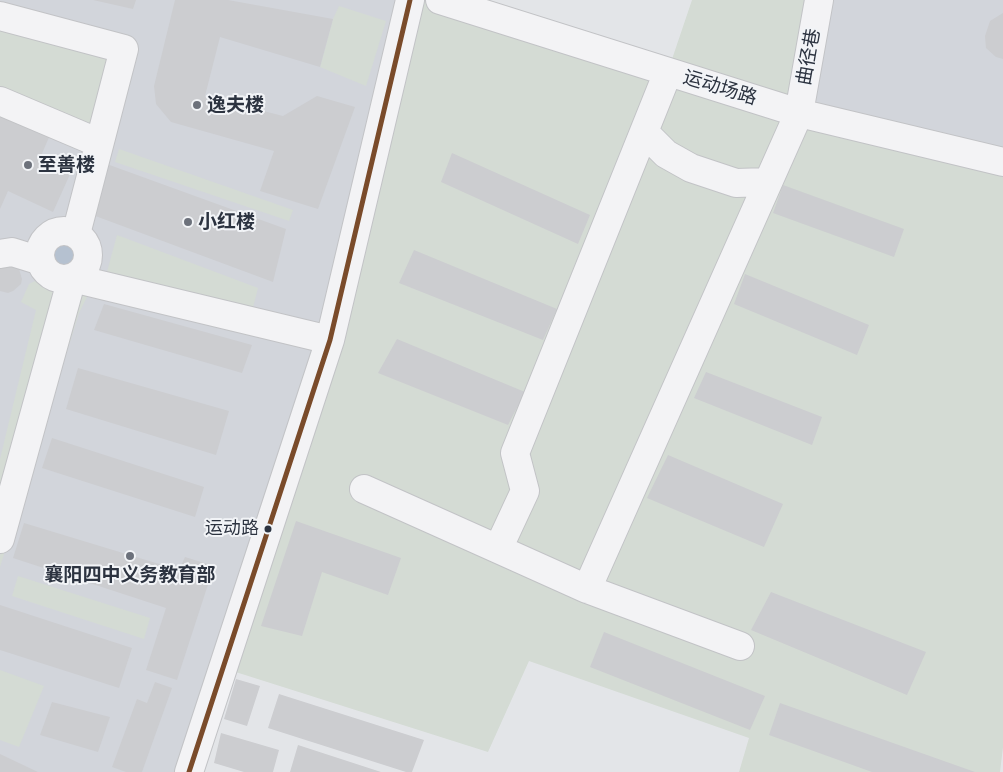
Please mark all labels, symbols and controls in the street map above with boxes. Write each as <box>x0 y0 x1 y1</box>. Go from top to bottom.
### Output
street label: 曲径巷 <box>793 27 825 87</box>
street label: 运动场路 <box>680 66 760 110</box>
place label: 逸夫楼 <box>207 94 264 116</box>
marker: 逸夫楼 <box>191 99 203 111</box>
place label: 至善楼 <box>38 154 95 176</box>
marker: 至善楼 <box>22 159 34 171</box>
place label: 小红楼 <box>198 211 255 233</box>
marker: 小红楼 <box>182 216 194 228</box>
place label: 运动路 <box>205 518 259 540</box>
marker: 运动路 <box>263 524 273 534</box>
marker: 襄阳四中义务教育部 <box>124 550 136 562</box>
place label: 襄阳四中义务教育部 <box>45 564 215 586</box>

